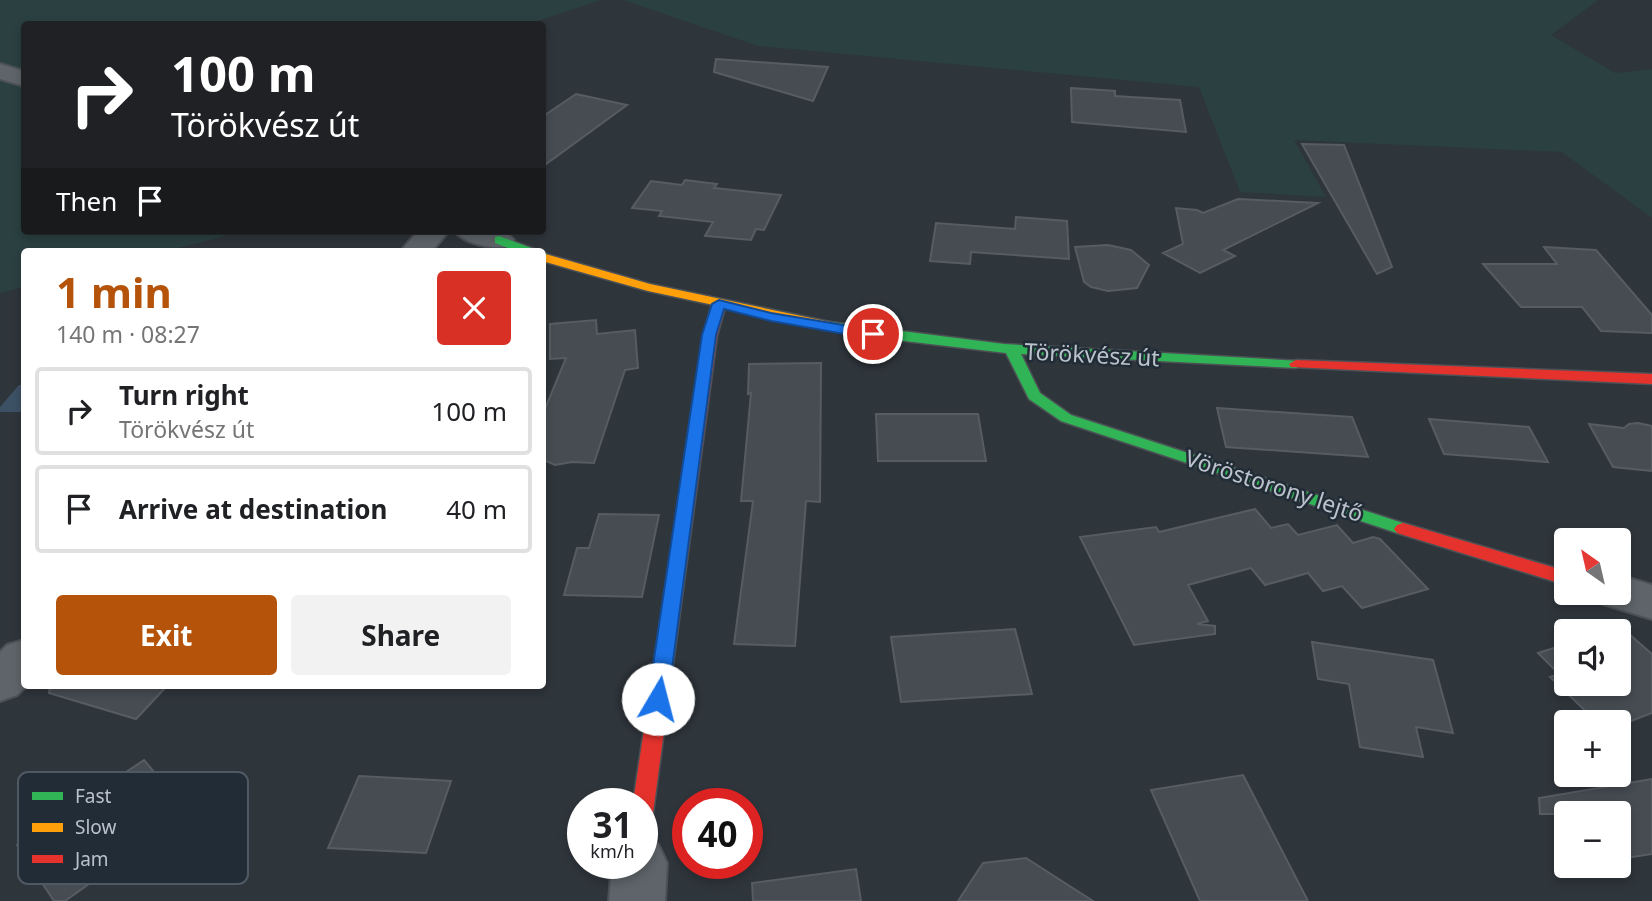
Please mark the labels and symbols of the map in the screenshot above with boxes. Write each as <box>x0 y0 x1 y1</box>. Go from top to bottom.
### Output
pin <box>843 304 903 364</box>
street label: Törökvész út <box>1024 334 1160 374</box>
street label: Vöröstorony lejtő <box>1181 441 1367 529</box>
north arrow <box>1554 528 1631 606</box>
position arrow <box>621 662 695 736</box>
legend <box>18 772 248 884</box>
text: Fast <box>75 783 112 809</box>
speed limit sign: 40 <box>672 788 763 879</box>
text: Slow <box>75 814 116 840</box>
text: Jam <box>73 846 109 872</box>

